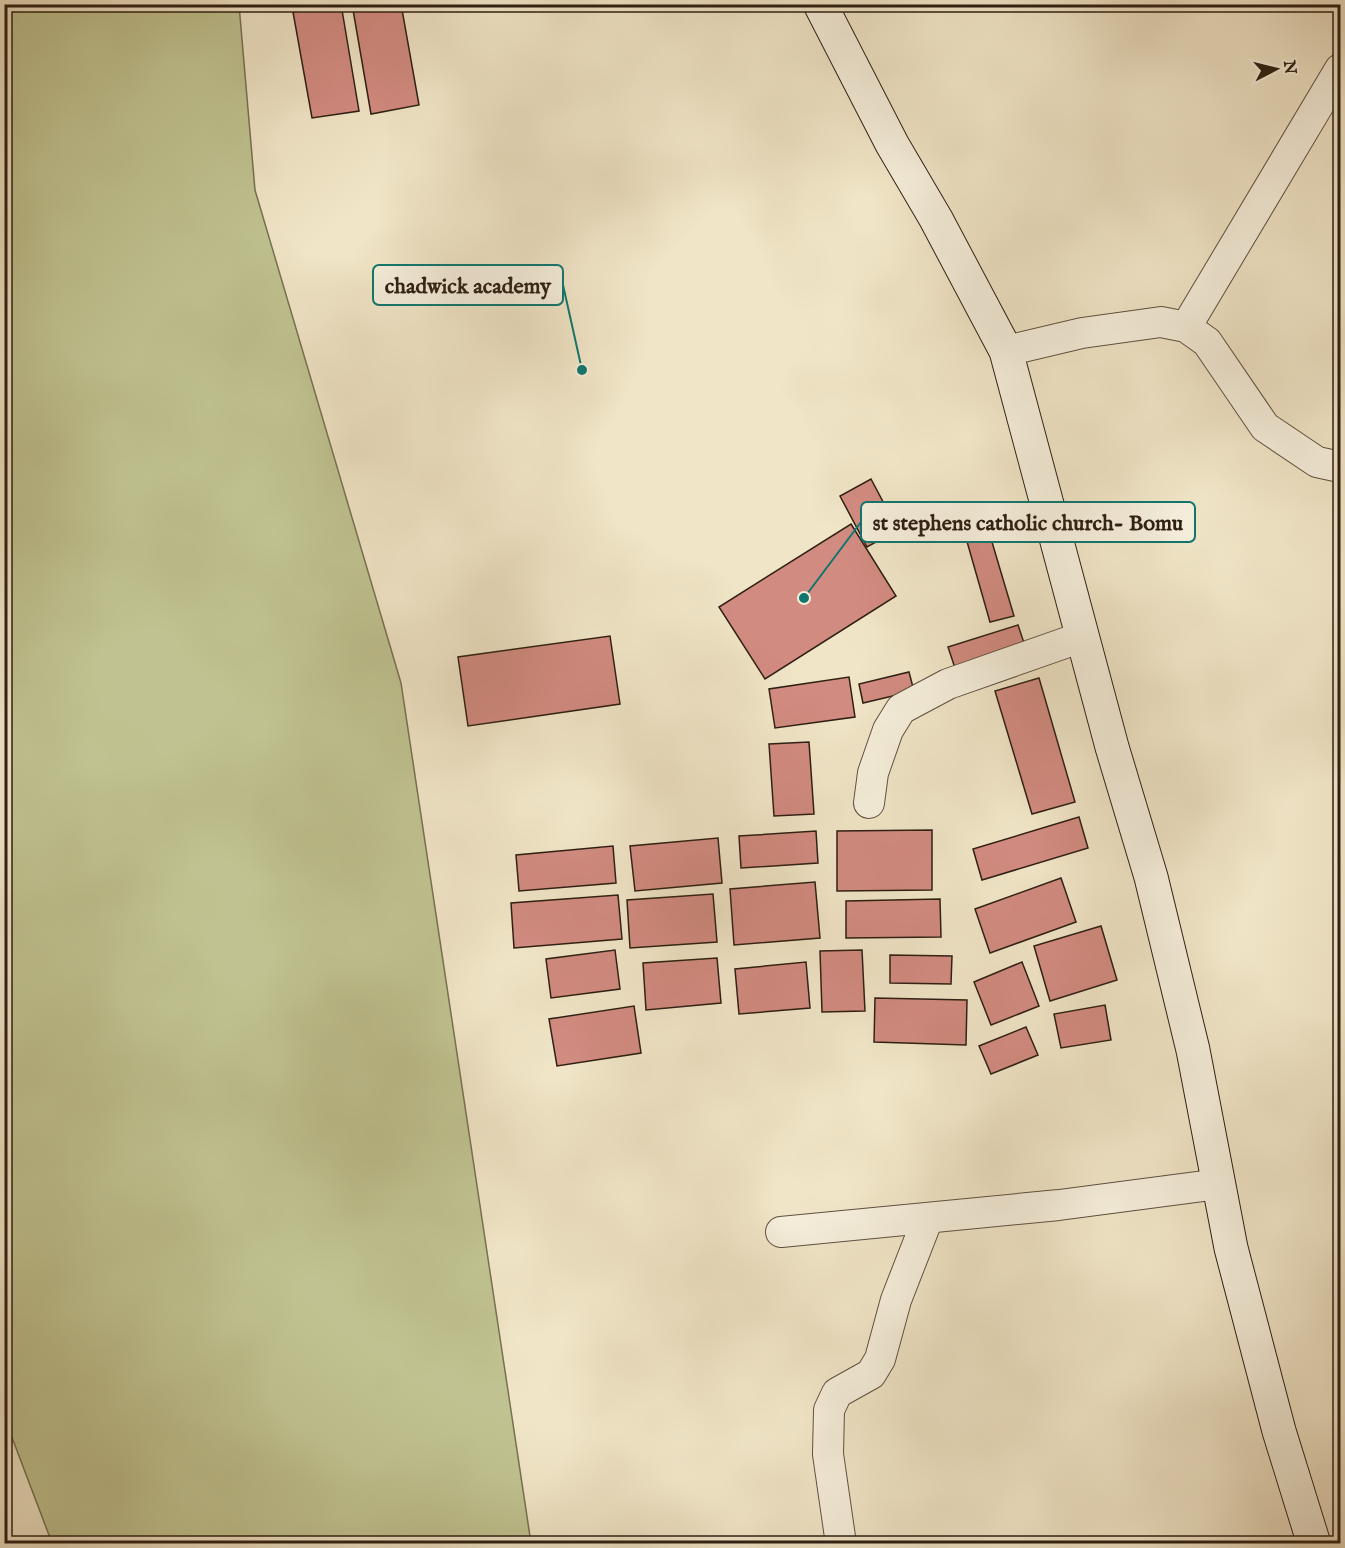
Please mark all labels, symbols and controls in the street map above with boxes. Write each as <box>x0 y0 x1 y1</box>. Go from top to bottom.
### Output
north arrow <box>1246 39 1306 99</box>
text: N <box>1278 58 1300 76</box>
callout: chadwick academy <box>373 265 563 305</box>
text: chadwick academy <box>385 273 552 301</box>
callout: st stephens catholic church- Bomu <box>861 502 1195 542</box>
text: st stephens catholic church- Bomu <box>873 510 1184 538</box>

